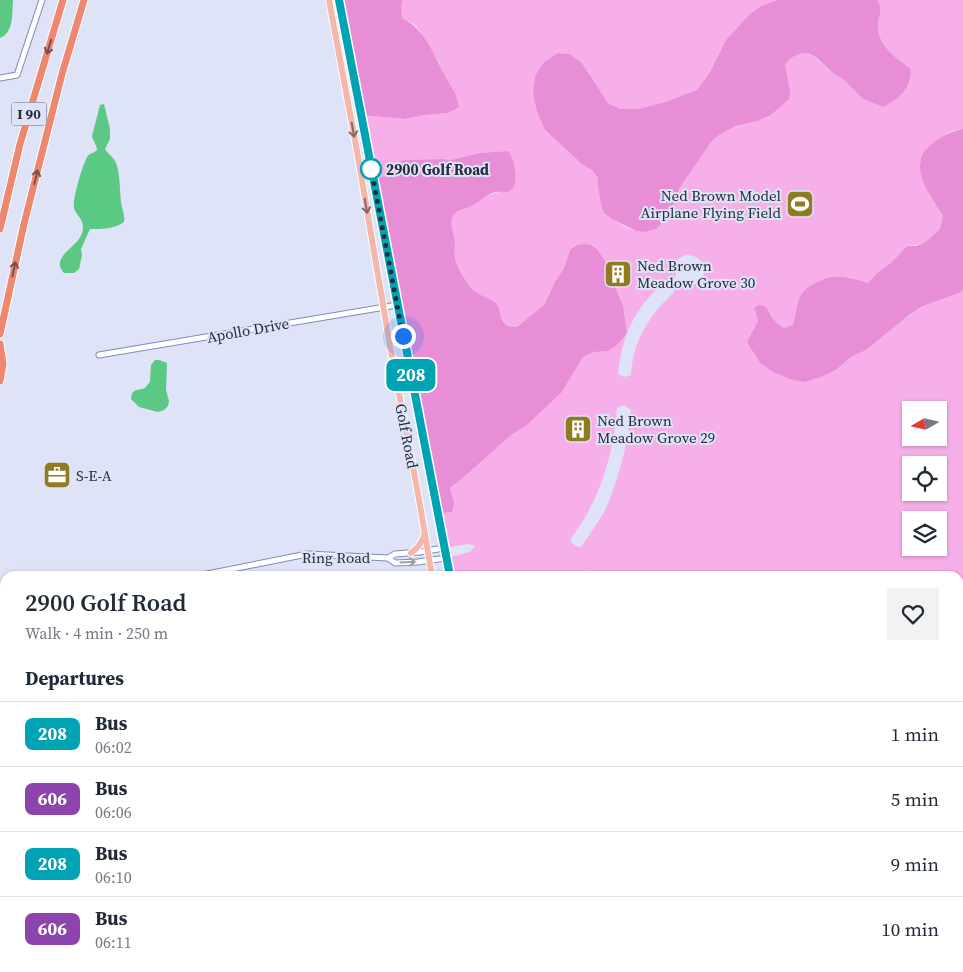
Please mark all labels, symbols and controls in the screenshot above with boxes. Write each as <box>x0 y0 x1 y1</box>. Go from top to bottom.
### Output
one-way arrow <box>43 38 53 54</box>
road number: I 90 <box>12 102 46 126</box>
one-way arrow <box>348 121 358 137</box>
marker: 2900 Golf Road <box>360 158 382 180</box>
place label: 2900 Golf Road <box>386 159 489 180</box>
one-way arrow <box>32 169 41 185</box>
place label: Ned Brown Model Airplane Flying Field <box>641 185 782 223</box>
sports icon: Ned Brown Model Airplane Flying Field <box>785 189 815 219</box>
one-way arrow <box>361 197 371 213</box>
place label: Ned Brown Meadow Grove 30 <box>637 255 755 293</box>
building icon: Ned Brown Meadow Grove 30 <box>603 259 633 289</box>
one-way arrow <box>10 261 19 277</box>
street label: Apollo Drive <box>205 312 291 348</box>
your location <box>391 324 416 349</box>
line badge: 208 <box>382 359 440 391</box>
text: 208 <box>396 362 426 387</box>
north arrow <box>902 401 948 446</box>
map controls <box>902 401 947 556</box>
street label: Golf Road <box>390 402 424 471</box>
place label: Ned Brown Meadow Grove 29 <box>597 410 715 448</box>
building icon: Ned Brown Meadow Grove 29 <box>563 414 593 444</box>
button: locate <box>902 456 947 501</box>
office icon: S-E-A <box>42 460 72 490</box>
place label: S-E-A <box>76 465 112 486</box>
button: layers <box>902 511 947 556</box>
street label: Ring Road <box>302 547 371 568</box>
one-way arrow <box>399 558 415 567</box>
text: 2900 Golf Road <box>25 586 187 619</box>
button: heart <box>887 588 939 640</box>
text: Walk · 4 min · 250 m <box>25 622 168 644</box>
text: Departures <box>25 665 124 691</box>
text: Bus <box>95 710 127 736</box>
text: 208 <box>38 721 67 746</box>
text: 1 min <box>891 721 939 747</box>
text: 06:02 <box>95 736 132 758</box>
text: Bus <box>95 775 127 801</box>
text: 606 <box>38 786 67 811</box>
text: 5 min <box>891 786 939 812</box>
text: 06:06 <box>95 801 132 823</box>
text: Bus <box>95 840 127 866</box>
text: 208 <box>38 851 67 876</box>
text: 9 min <box>891 851 939 877</box>
text: 06:10 <box>95 866 132 888</box>
text: Bus <box>95 905 127 931</box>
text: 606 <box>38 916 67 941</box>
text: 10 min <box>881 916 939 942</box>
text: 06:11 <box>95 931 132 953</box>

